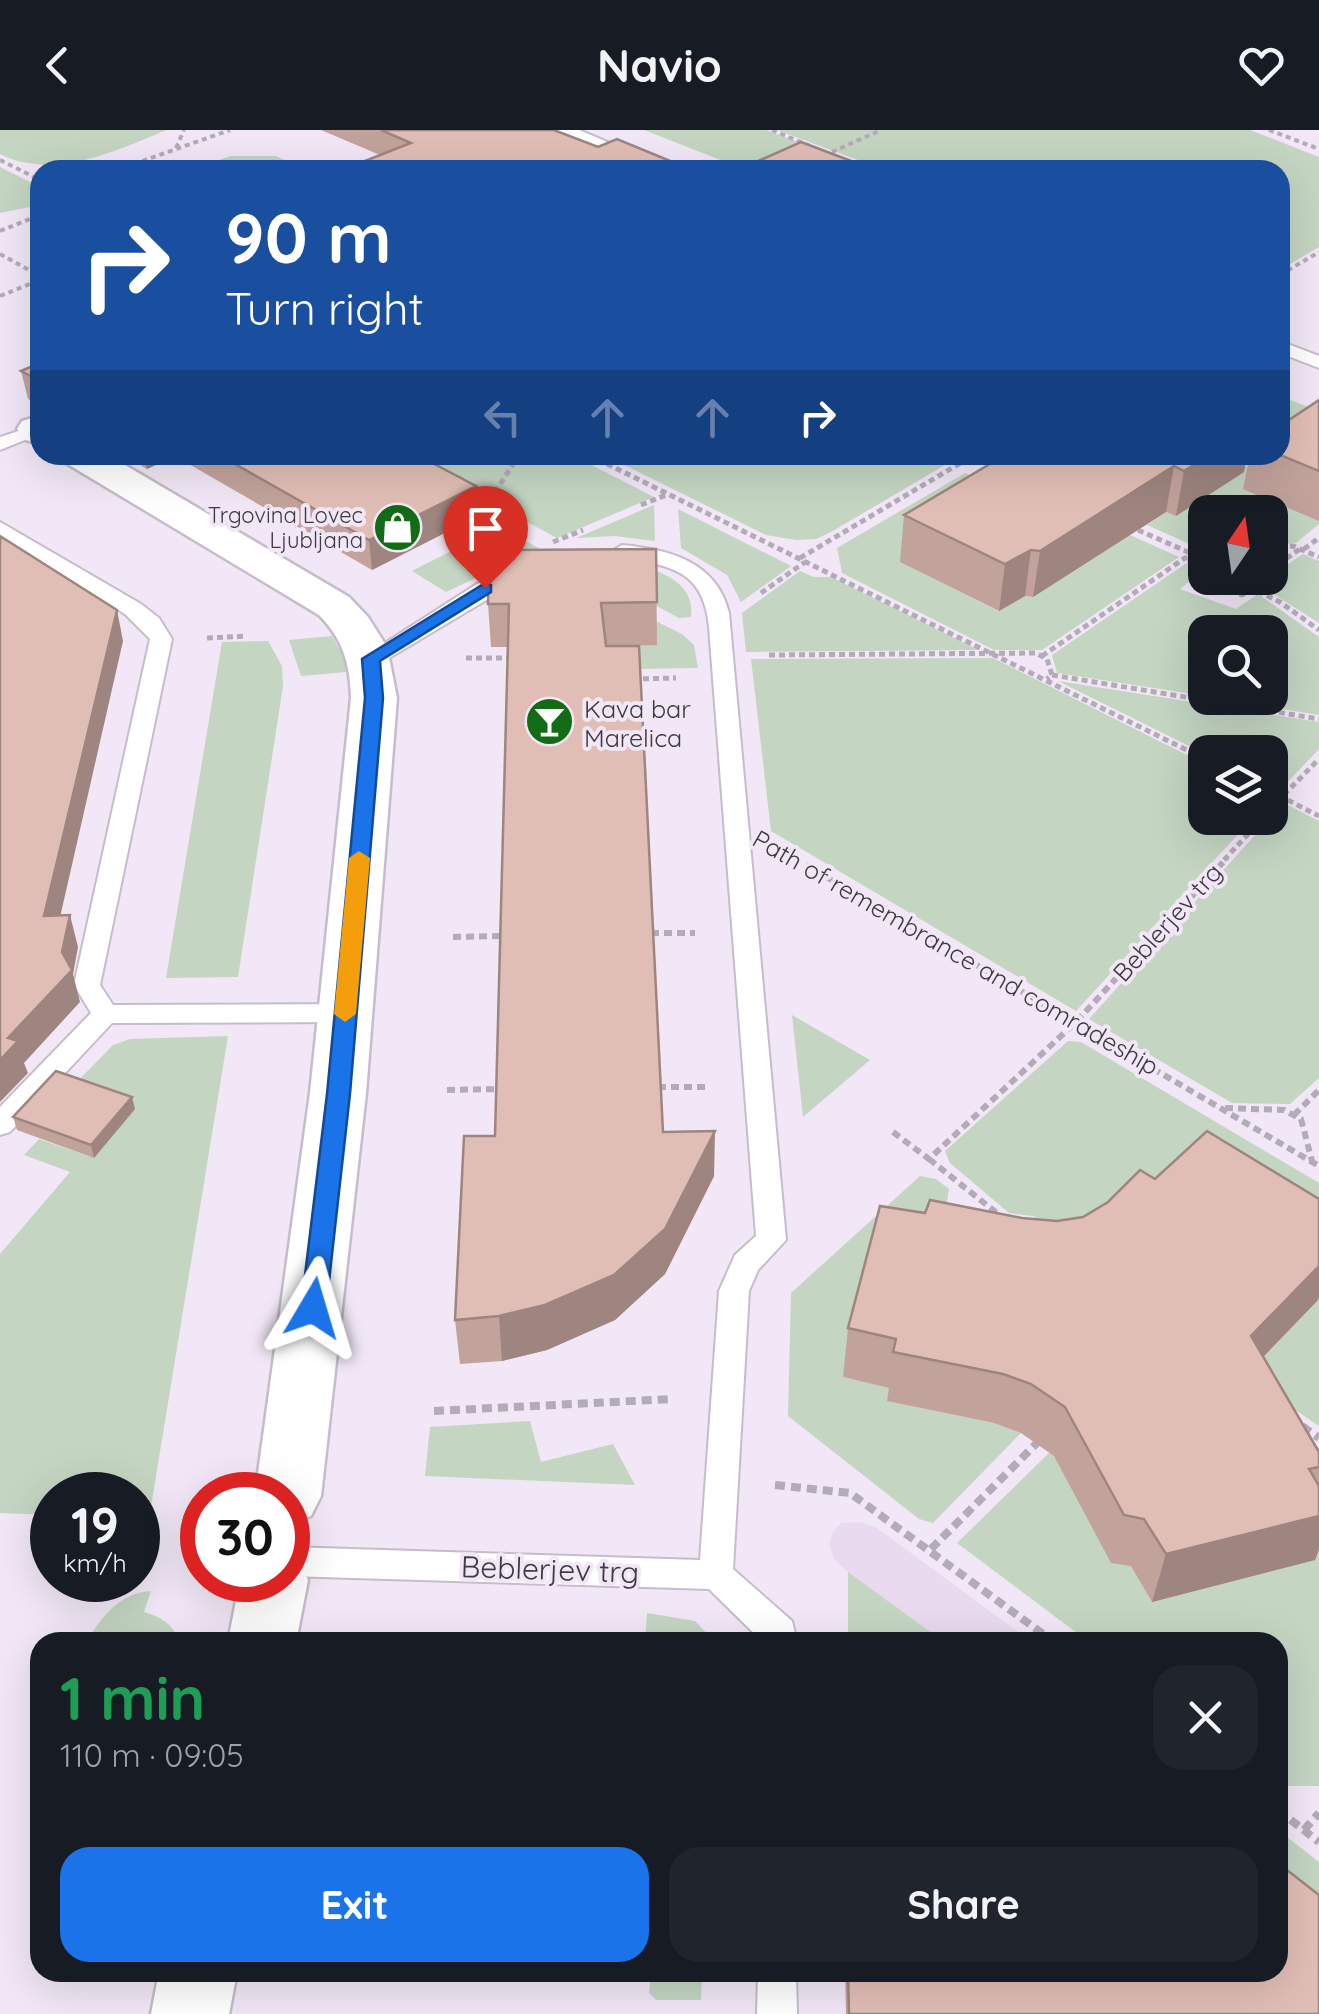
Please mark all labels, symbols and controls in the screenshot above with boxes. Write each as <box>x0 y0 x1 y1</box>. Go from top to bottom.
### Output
text: Navio <box>597 37 722 93</box>
icon: back <box>30 38 85 93</box>
icon: heart <box>1234 38 1289 93</box>
text: 90 m <box>225 193 392 281</box>
icon: right <box>60 200 190 330</box>
text: Turn right <box>225 280 424 336</box>
icon: left <box>475 390 530 445</box>
icon: ahead <box>580 390 635 445</box>
icon: ahead <box>685 390 740 445</box>
icon: right <box>790 390 845 445</box>
pin <box>443 486 528 589</box>
north arrow <box>1188 495 1288 595</box>
map controls <box>1188 495 1288 835</box>
place label: Trgovina Lovec Ljubljana <box>208 501 363 554</box>
icon: arrive <box>458 501 513 556</box>
shop icon: Trgovina Lovec Ljubljana <box>372 502 424 554</box>
button: search <box>1188 615 1288 715</box>
place label: Kava bar Marelica <box>584 693 691 753</box>
bar icon: Kava bar Marelica <box>523 696 575 748</box>
button: layers <box>1188 735 1288 835</box>
street label: Path of remembrance and comradeship <box>747 823 1165 1081</box>
street label: Beblerjev trg <box>1106 856 1228 988</box>
position arrow <box>261 1256 365 1360</box>
speed limit sign: 30 <box>180 1472 310 1602</box>
text: 19 <box>71 1493 119 1556</box>
text: km/h <box>63 1547 127 1578</box>
street label: Beblerjev trg <box>460 1547 640 1591</box>
text: 1 min <box>60 1660 205 1735</box>
button: close <box>1153 1665 1258 1770</box>
text: 110 m · 09:05 <box>60 1735 244 1775</box>
button: Exit <box>60 1847 649 1962</box>
button: Share <box>669 1847 1258 1962</box>

